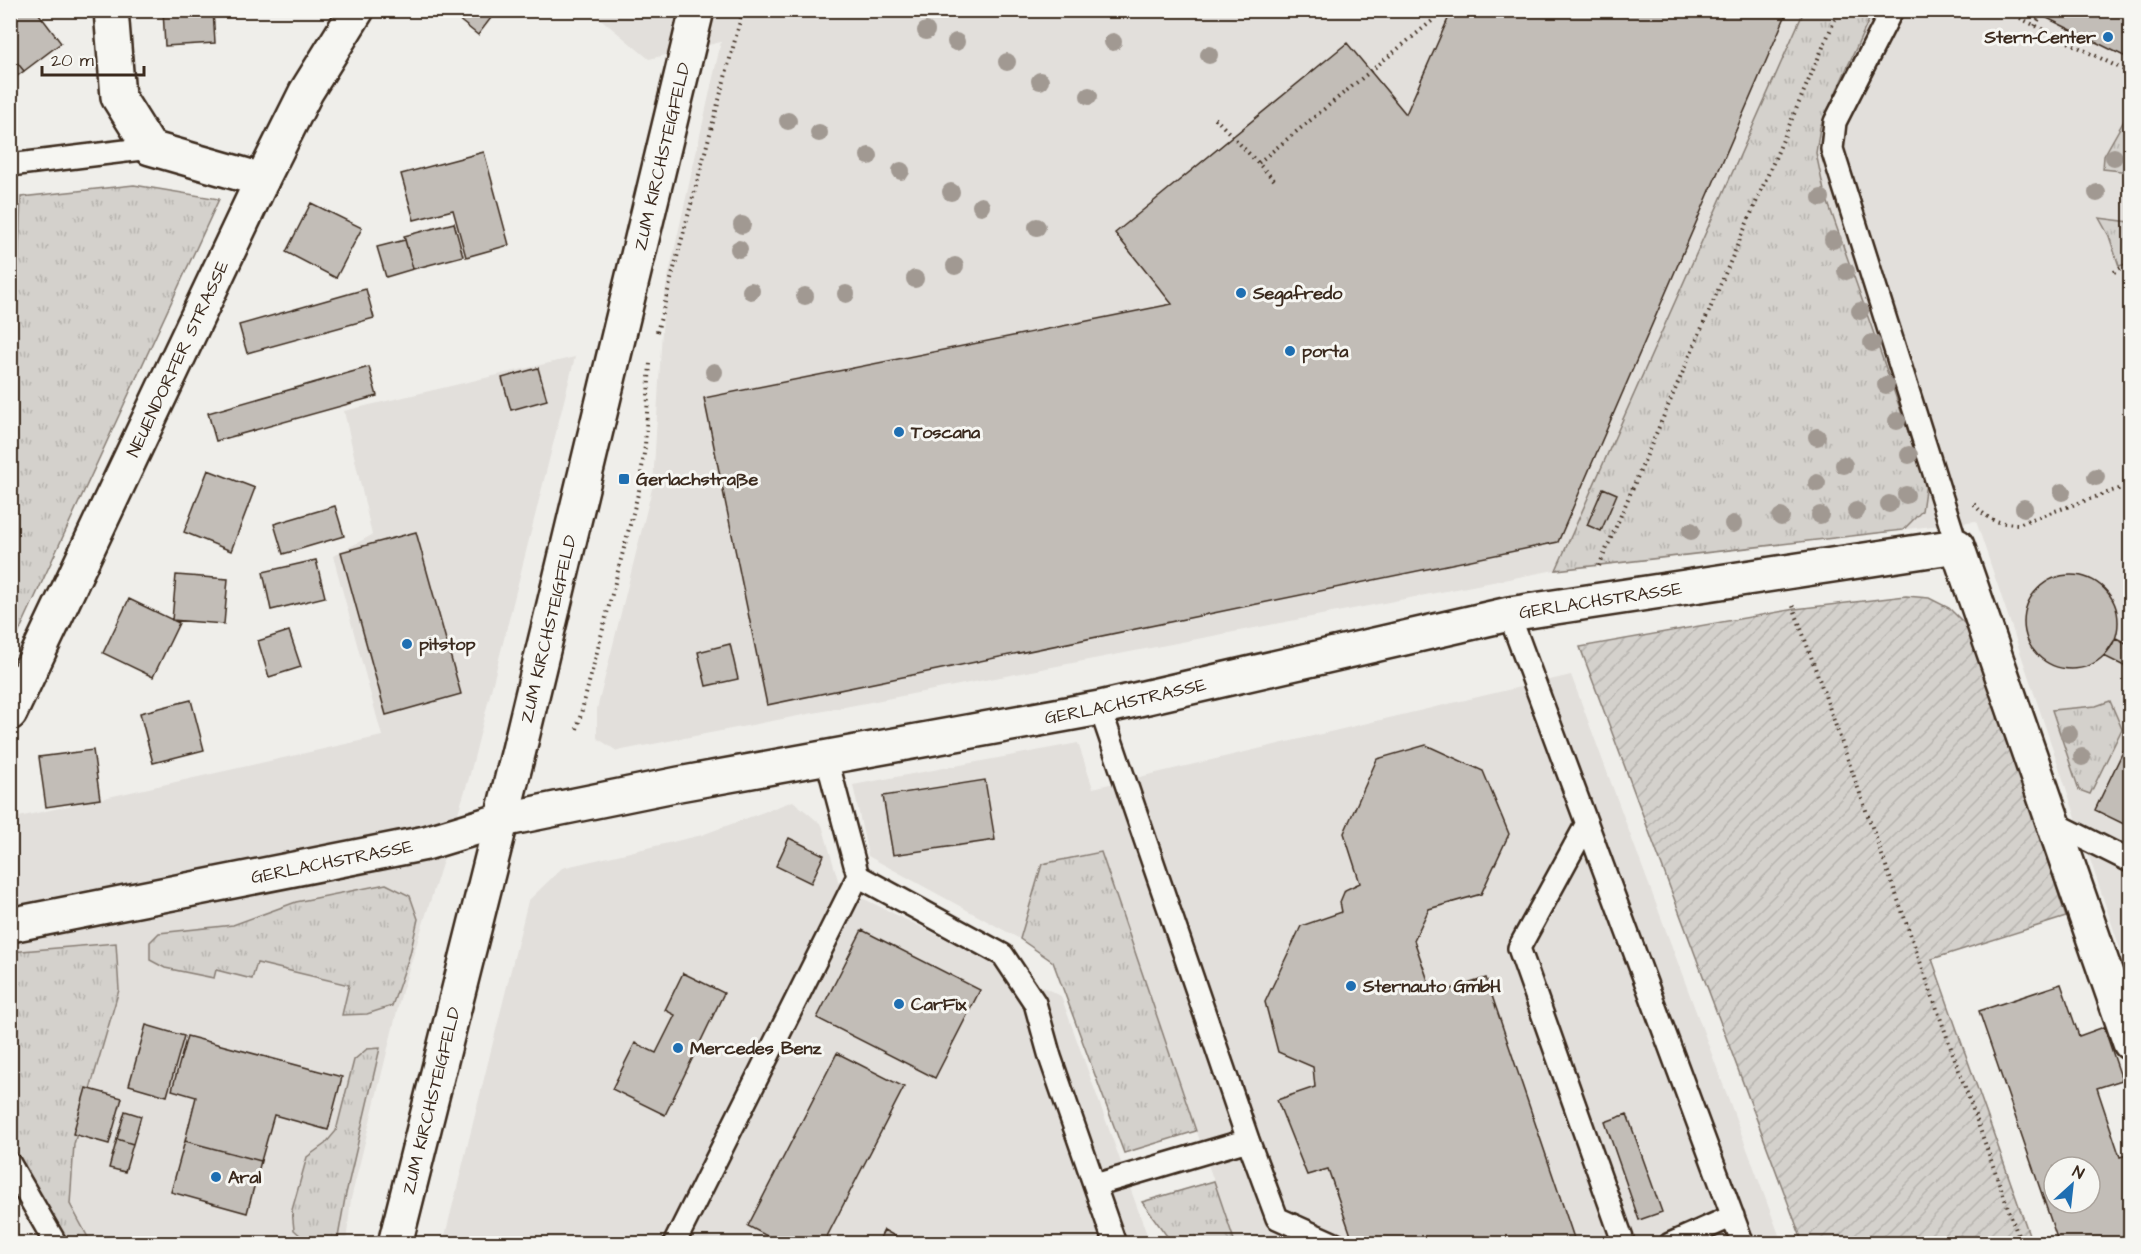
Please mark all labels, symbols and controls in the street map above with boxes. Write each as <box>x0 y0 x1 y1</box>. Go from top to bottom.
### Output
place label: Stern-Center <box>1983 25 2096 50</box>
marker: Stern-Center <box>2101 30 2115 44</box>
scale bar <box>42 39 144 77</box>
text: 20 m <box>51 48 94 73</box>
street label: ZUM KIRCHSTEIGFELD <box>627 59 697 253</box>
street label: NEUENDORFER STRASSE <box>120 256 235 461</box>
place label: Segafredo <box>1252 281 1343 307</box>
marker: Segafredo <box>1234 286 1248 300</box>
place label: porta <box>1302 339 1349 364</box>
marker: porta <box>1283 344 1297 358</box>
place label: Toscana <box>910 420 981 445</box>
marker: Toscana <box>892 425 906 439</box>
place label: Gerlachstraße <box>636 467 759 492</box>
marker: Gerlachstraße <box>617 472 631 486</box>
street label: ZUM KIRCHSTEIGFELD <box>514 532 583 725</box>
street label: GERLACHSTRASSE <box>1517 575 1684 625</box>
place label: pitstop <box>419 632 475 657</box>
marker: pitstop <box>400 637 414 651</box>
street label: GERLACHSTRASSE <box>1043 671 1209 730</box>
street label: GERLACHSTRASSE <box>249 833 415 890</box>
place label: Sternauto GmbH <box>1362 974 1501 999</box>
marker: Sternauto GmbH <box>1344 979 1358 993</box>
place label: CarFix <box>911 992 967 1017</box>
marker: CarFix <box>892 997 906 1011</box>
street label: ZUM KIRCHSTEIGFELD <box>395 1004 467 1197</box>
place label: Mercedes Benz <box>690 1036 822 1061</box>
marker: Mercedes Benz <box>671 1041 685 1055</box>
north arrow <box>2042 1155 2102 1215</box>
text: N <box>2069 1160 2088 1185</box>
place label: Aral <box>228 1165 262 1190</box>
marker: Aral <box>209 1170 223 1184</box>

